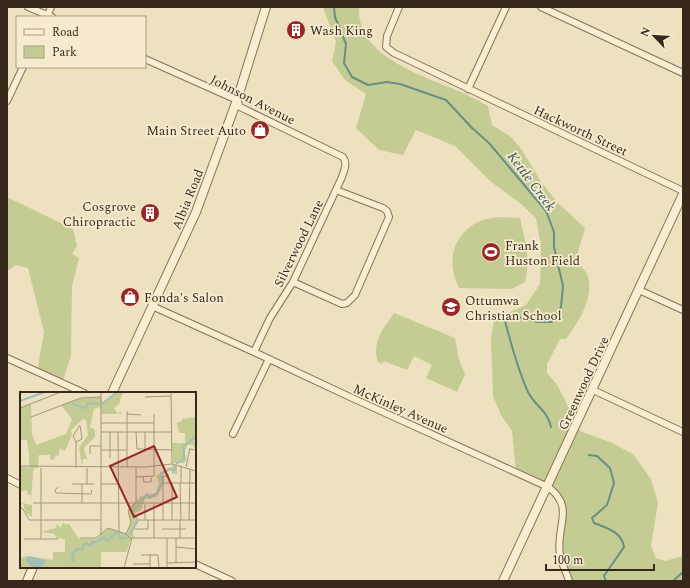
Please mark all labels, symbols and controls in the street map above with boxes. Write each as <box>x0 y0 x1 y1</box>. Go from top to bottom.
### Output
legend <box>16 16 146 68</box>
north arrow <box>634 16 674 56</box>
building icon: Wash King <box>285 19 307 41</box>
place label: Wash King <box>310 21 373 41</box>
text: Road <box>52 23 79 42</box>
text: N <box>636 24 655 40</box>
text: Park <box>52 43 77 62</box>
street label: Johnson Avenue <box>206 70 299 130</box>
street label: Hackworth Street <box>530 100 631 162</box>
shop icon: Main Street Auto <box>249 119 271 141</box>
place label: Main Street Auto <box>147 121 246 141</box>
water label: Kettle Creek <box>502 147 561 216</box>
street label: Albia Road <box>167 166 209 233</box>
street label: Silverwood Lane <box>269 196 329 291</box>
place label: Cosgrove Chiropractic <box>63 197 136 232</box>
building icon: Cosgrove Chiropractic <box>139 202 161 224</box>
place label: Frank Huston Field <box>505 236 580 271</box>
sports icon: Frank Huston Field <box>480 241 502 263</box>
shop icon: Fonda's Salon <box>119 286 141 308</box>
place label: Fonda's Salon <box>144 288 224 308</box>
place label: Ottumwa Christian School <box>465 291 562 326</box>
school or university icon: Ottumwa Christian School <box>440 296 462 318</box>
street label: Greenwood Drive <box>553 333 614 434</box>
street label: McKinley Avenue <box>350 379 451 439</box>
inset map <box>20 392 196 568</box>
scale bar <box>546 546 654 572</box>
text: 100 m <box>552 551 583 570</box>

